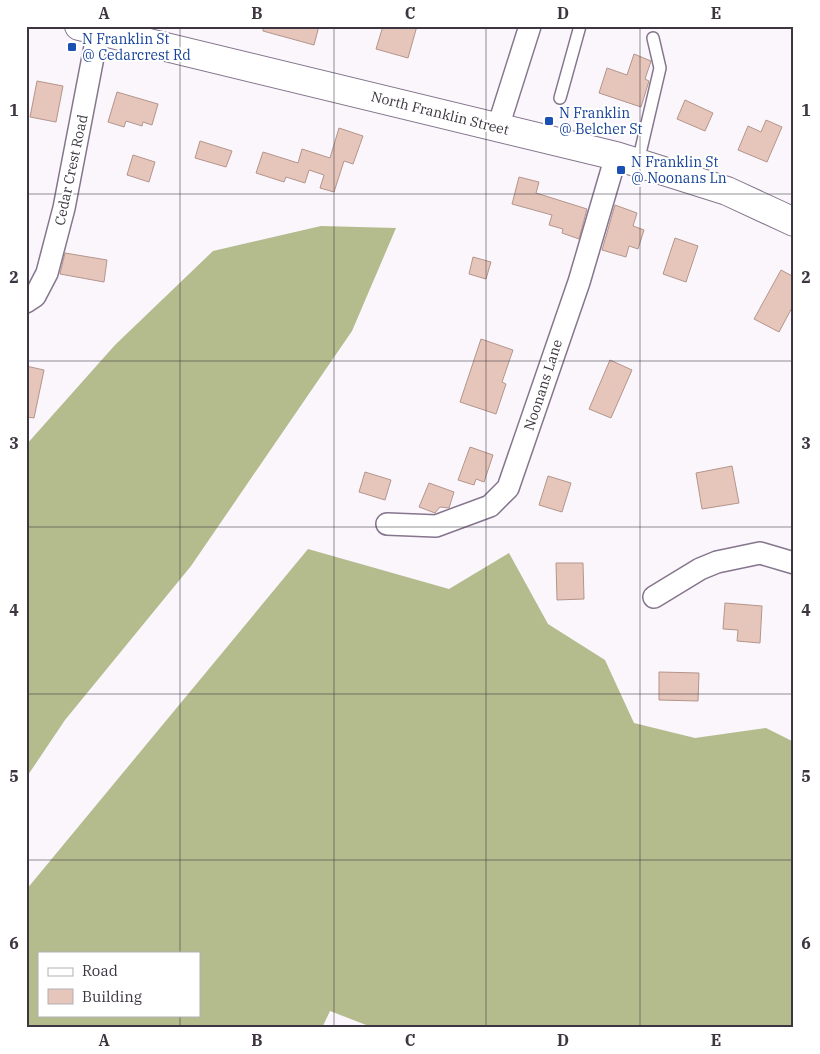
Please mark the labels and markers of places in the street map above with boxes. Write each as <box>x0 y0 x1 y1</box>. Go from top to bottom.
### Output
place label: N Franklin St @ Cedarcrest Rd <box>82 30 191 64</box>
marker: N Franklin St @ Cedarcrest Rd <box>66 41 78 53</box>
place label: N Franklin @ Belcher St <box>559 104 642 138</box>
marker: N Franklin @ Belcher St <box>543 115 555 127</box>
place label: N Franklin St @ Noonans Ln <box>631 153 727 187</box>
marker: N Franklin St @ Noonans Ln <box>615 164 627 176</box>

